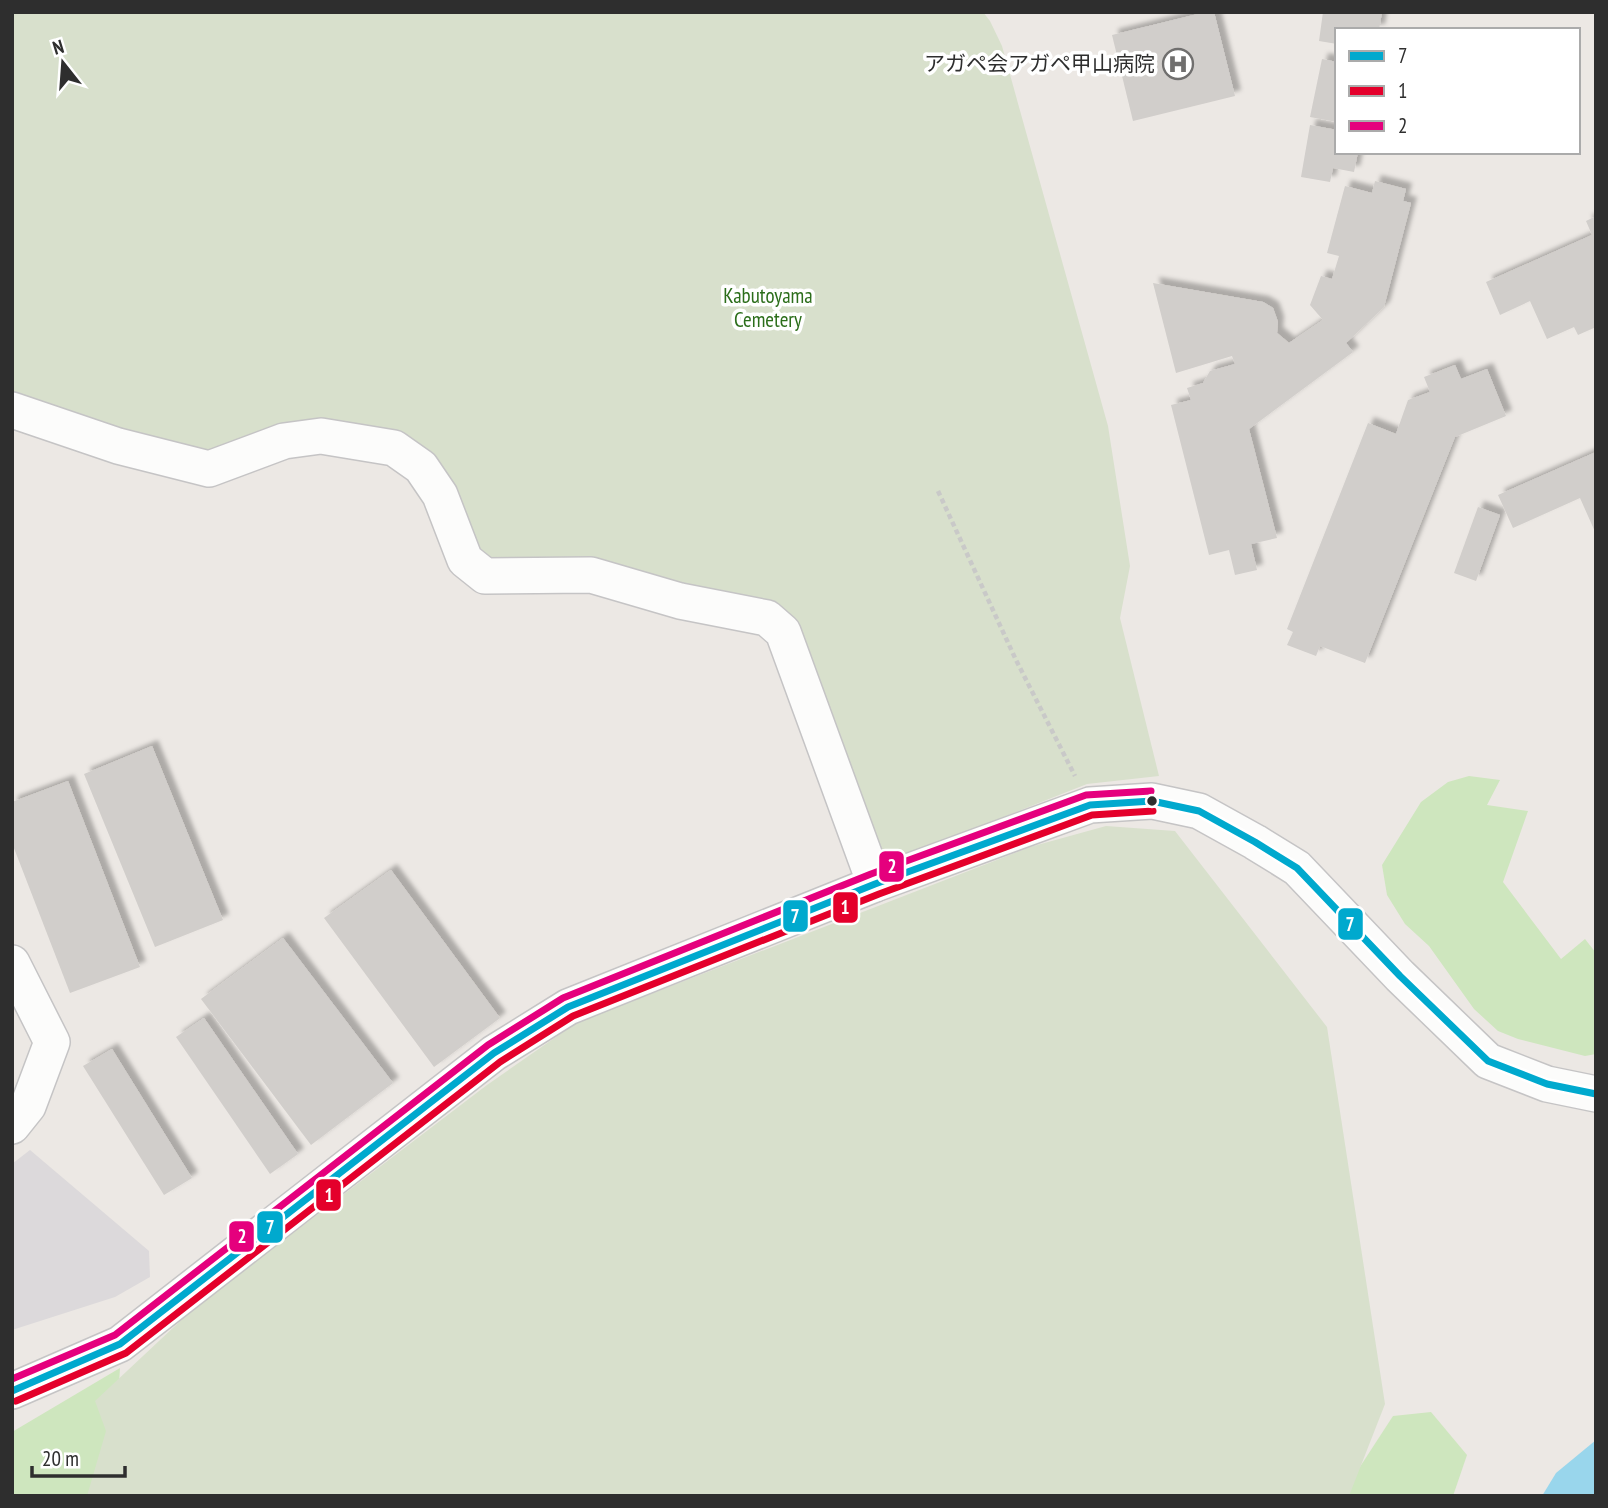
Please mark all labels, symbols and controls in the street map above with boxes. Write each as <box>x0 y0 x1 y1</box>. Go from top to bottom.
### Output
north arrow <box>28 28 98 98</box>
legend <box>1335 28 1580 154</box>
text: N <box>50 34 66 60</box>
text: 7 <box>1398 42 1407 69</box>
hospital icon: アガペ会アガペ甲山病院 <box>1161 47 1195 81</box>
place label: アガペ会アガペ甲山病院 <box>924 50 1155 77</box>
text: 1 <box>1398 77 1407 104</box>
text: 2 <box>1398 112 1407 139</box>
park label: Kabutoyama Cemetery <box>723 282 813 333</box>
unlabelled marker <box>1145 794 1159 808</box>
line badge: 2 <box>878 850 905 883</box>
text: 2 <box>887 854 897 878</box>
line badge: 1 <box>832 891 859 924</box>
text: 1 <box>840 895 850 919</box>
line badge: 7 <box>782 899 809 933</box>
text: 7 <box>790 904 800 928</box>
line badge: 7 <box>1337 907 1364 941</box>
text: 7 <box>1345 912 1355 936</box>
line badge: 1 <box>315 1178 342 1212</box>
text: 1 <box>324 1183 334 1207</box>
line badge: 7 <box>256 1210 284 1244</box>
text: 7 <box>265 1215 275 1239</box>
line badge: 2 <box>228 1220 255 1253</box>
text: 2 <box>237 1224 247 1248</box>
scale bar <box>32 1434 124 1478</box>
text: 20 m <box>42 1445 79 1472</box>

